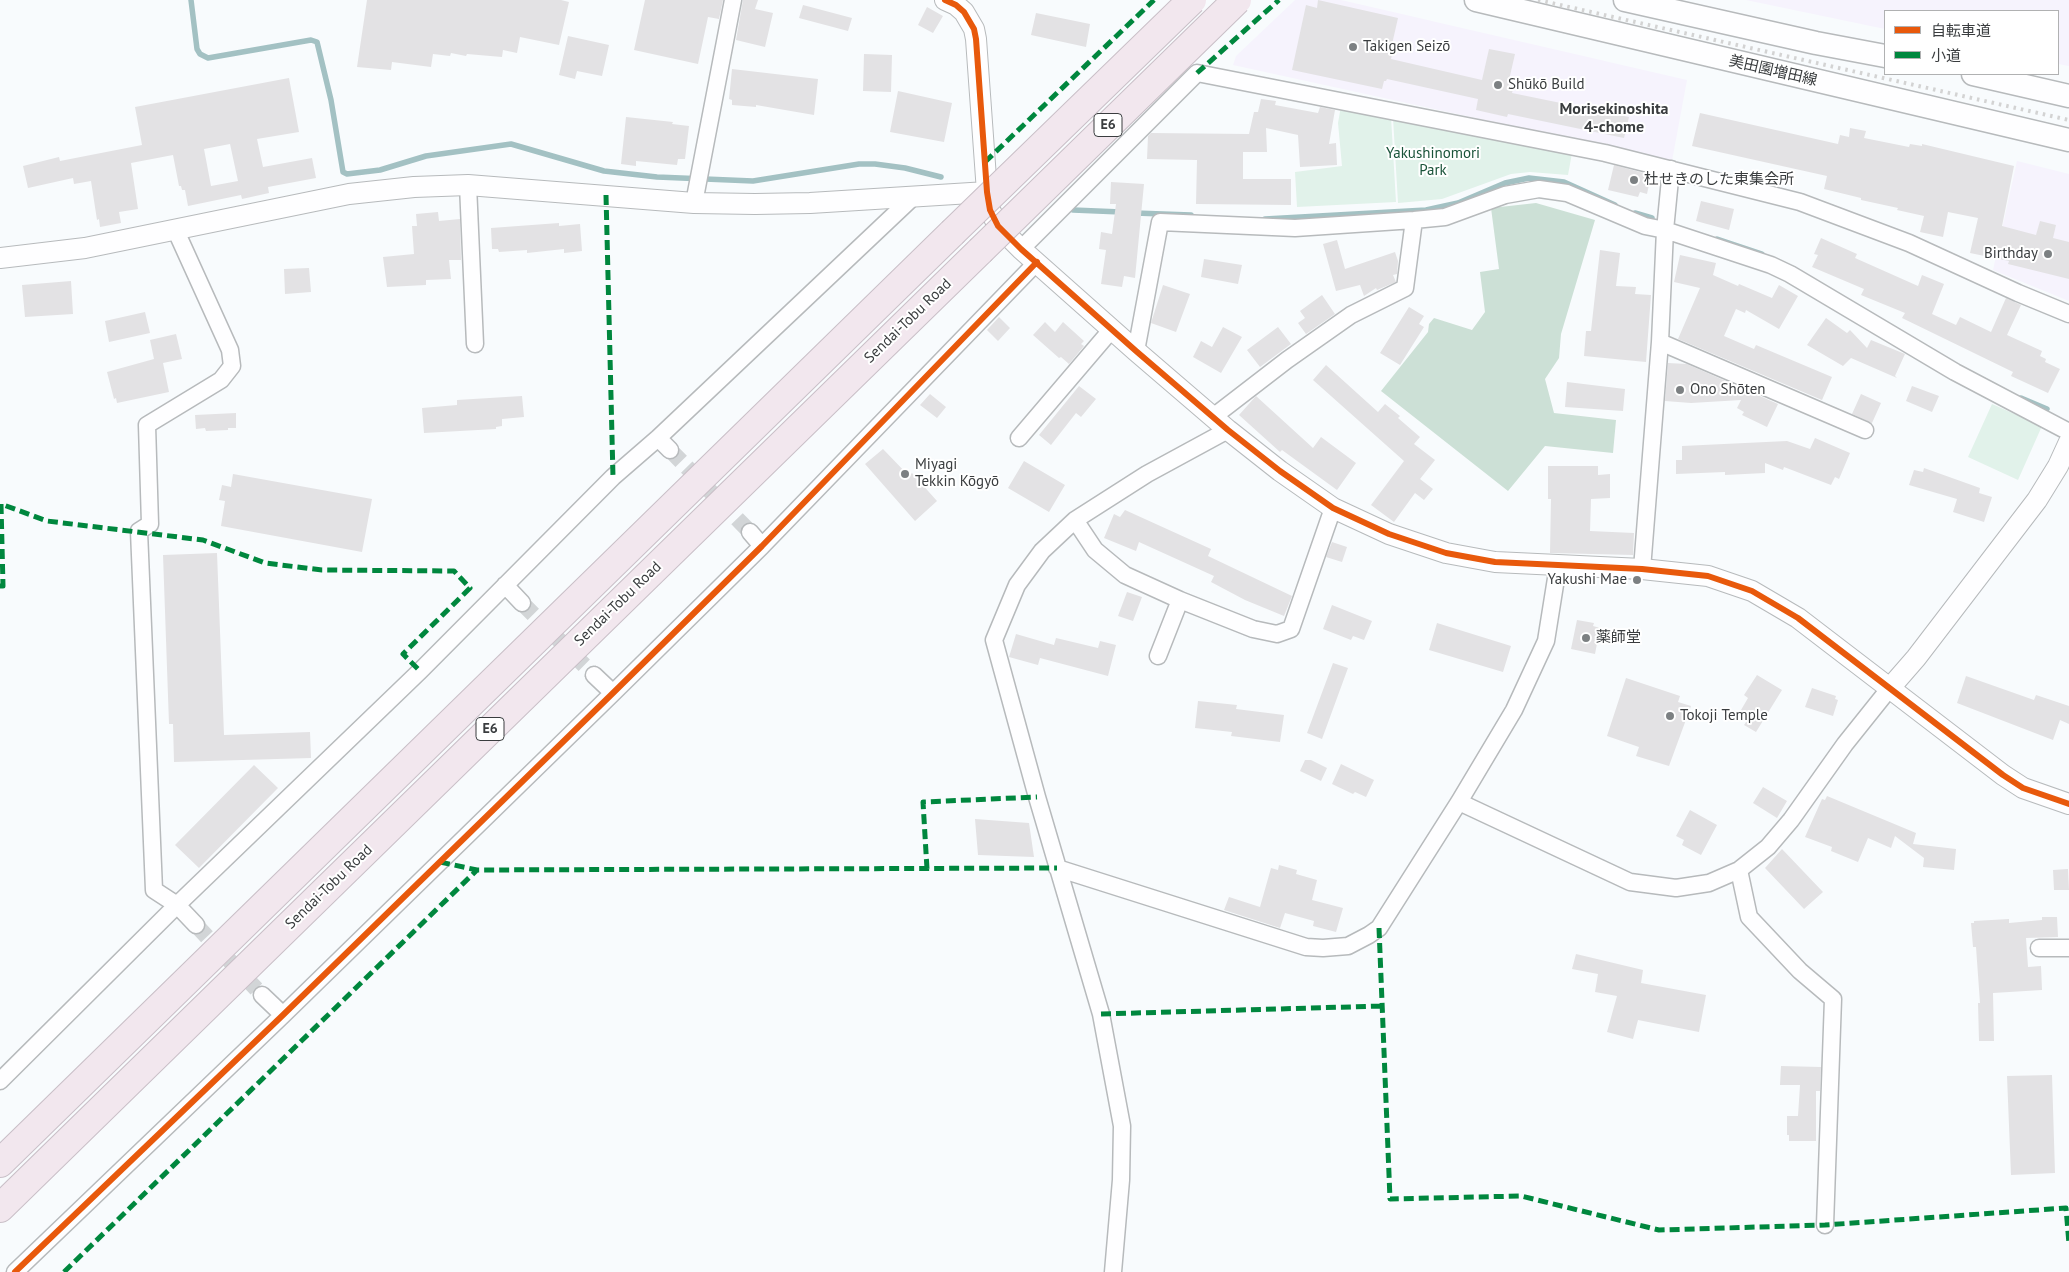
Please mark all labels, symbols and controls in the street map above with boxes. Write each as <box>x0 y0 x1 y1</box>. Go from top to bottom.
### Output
legend <box>1884 10 2059 75</box>
text: 自転車道 <box>1931 21 1991 40</box>
place label: Takigen Seizō <box>1363 38 1450 56</box>
marker: Takigen Seizō <box>1347 41 1359 53</box>
text: 小道 <box>1931 46 1961 65</box>
street label: 美田園増田線 <box>1727 52 1819 90</box>
place label: Shūkō Build <box>1508 76 1585 94</box>
marker: Shūkō Build <box>1492 79 1504 91</box>
district label: Morisekinoshita 4-chome <box>1560 99 1668 137</box>
road number: E6 <box>1094 114 1122 136</box>
park label: Yakushinomori Park <box>1386 145 1480 180</box>
place label: 杜せきのした東集会所 <box>1644 171 1794 189</box>
marker: 杜せきのした東集会所 <box>1628 174 1640 186</box>
place label: Birthday <box>1984 245 2038 263</box>
marker: Birthday <box>2042 248 2054 260</box>
street label: Sendai-Tobu Road <box>861 275 955 367</box>
place label: Ono Shōten <box>1690 381 1765 399</box>
marker: Ono Shōten <box>1674 384 1686 396</box>
place label: Miyagi Tekkin Kōgyō <box>915 456 999 491</box>
marker: Miyagi Tekkin Kōgyō <box>899 468 911 480</box>
street label: Sendai-Tobu Road <box>571 558 665 650</box>
place label: Yakushi Mae <box>1548 571 1627 589</box>
marker: Yakushi Mae <box>1631 574 1643 586</box>
place label: 薬師堂 <box>1596 629 1641 647</box>
marker: 薬師堂 <box>1580 632 1592 644</box>
place label: Tokoji Temple <box>1680 707 1768 725</box>
marker: Tokoji Temple <box>1664 710 1676 722</box>
road number: E6 <box>476 718 504 741</box>
street label: Sendai-Tobu Road <box>282 841 376 933</box>

